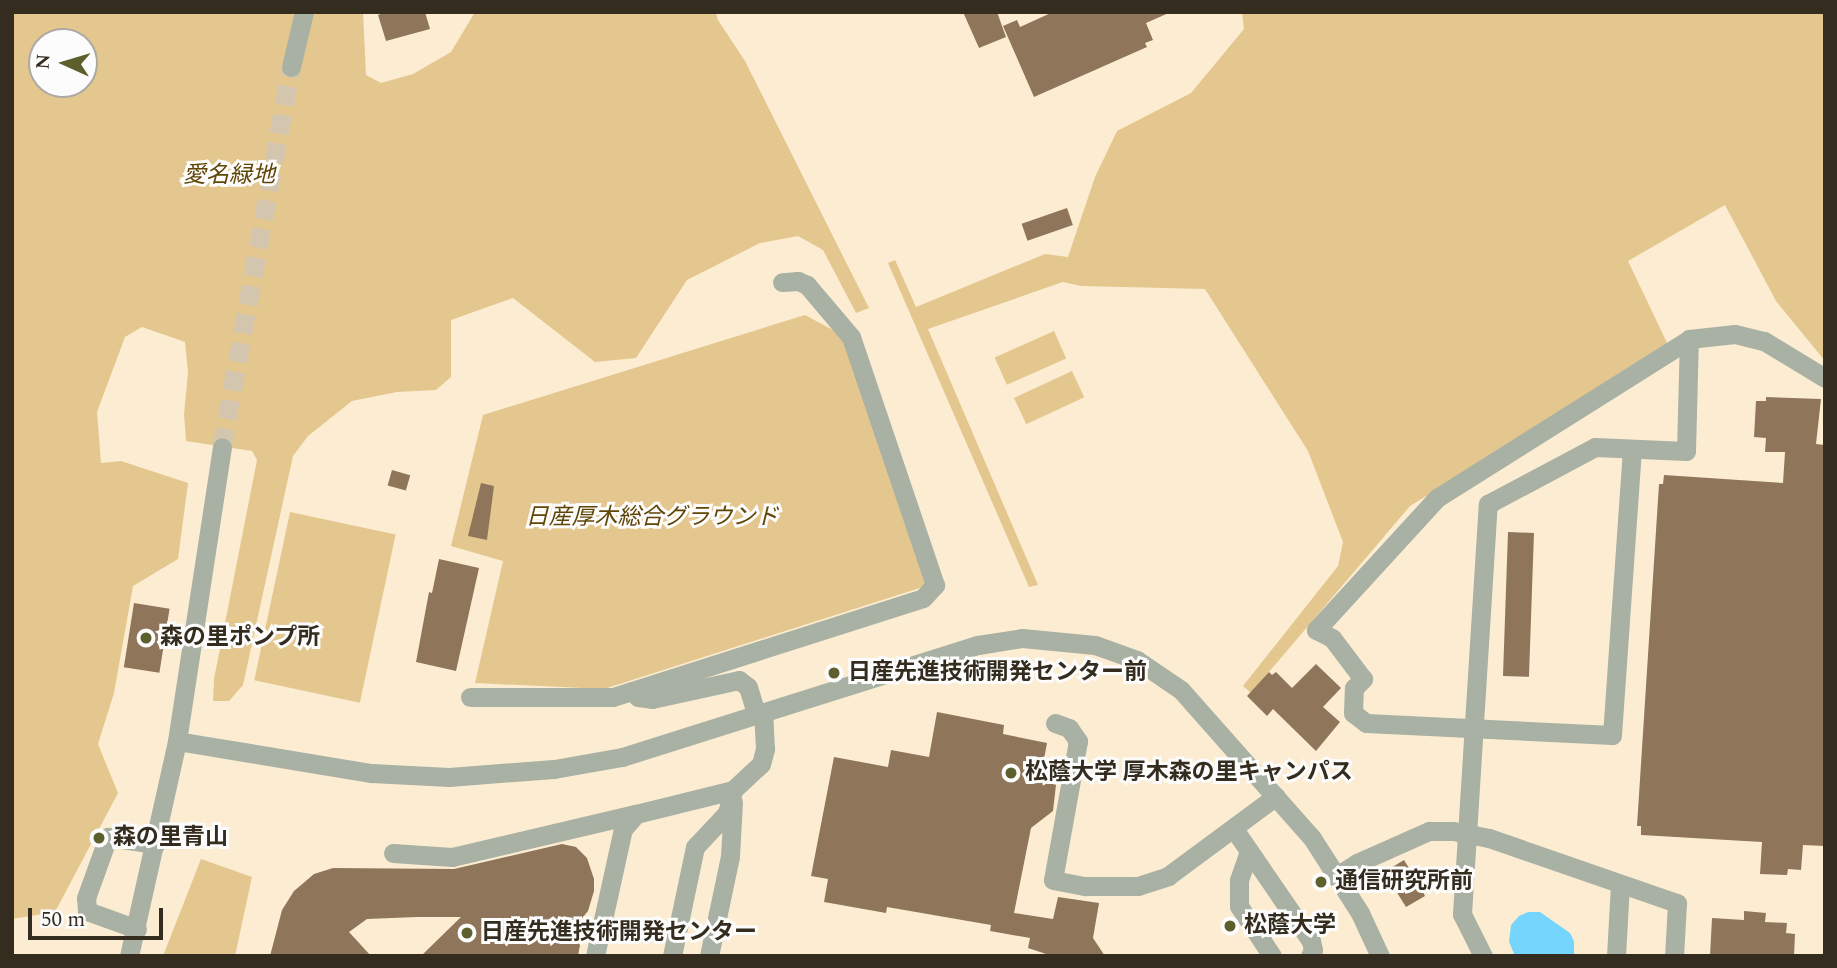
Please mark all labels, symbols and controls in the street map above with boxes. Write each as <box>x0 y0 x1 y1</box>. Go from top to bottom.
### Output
north arrow <box>28 28 98 98</box>
text: N <box>29 53 59 70</box>
park label: 愛名緑地 <box>183 162 275 190</box>
park label: 日産厚木総合グラウンド <box>526 504 778 532</box>
place label: 森の里ポンプ所 <box>160 624 321 652</box>
marker: 森の里ポンプ所 <box>138 630 154 646</box>
place label: 日産先進技術開発センター前 <box>848 659 1147 687</box>
marker: 日産先進技術開発センター前 <box>826 665 842 681</box>
place label: 松蔭大学 厚木森の里キャンパス <box>1025 759 1353 787</box>
marker: 松蔭大学 厚木森の里キャンパス <box>1003 765 1019 781</box>
place label: 森の里青山 <box>113 824 228 852</box>
marker: 森の里青山 <box>91 830 107 846</box>
place label: 通信研究所前 <box>1335 868 1473 896</box>
marker: 通信研究所前 <box>1313 874 1329 890</box>
scale bar <box>32 894 166 938</box>
text: 50 m <box>41 904 85 936</box>
place label: 松蔭大学 <box>1244 912 1336 940</box>
marker: 松蔭大学 <box>1222 918 1238 934</box>
place label: 日産先進技術開発センター <box>481 919 757 947</box>
marker: 日産先進技術開発センター <box>459 925 475 941</box>

